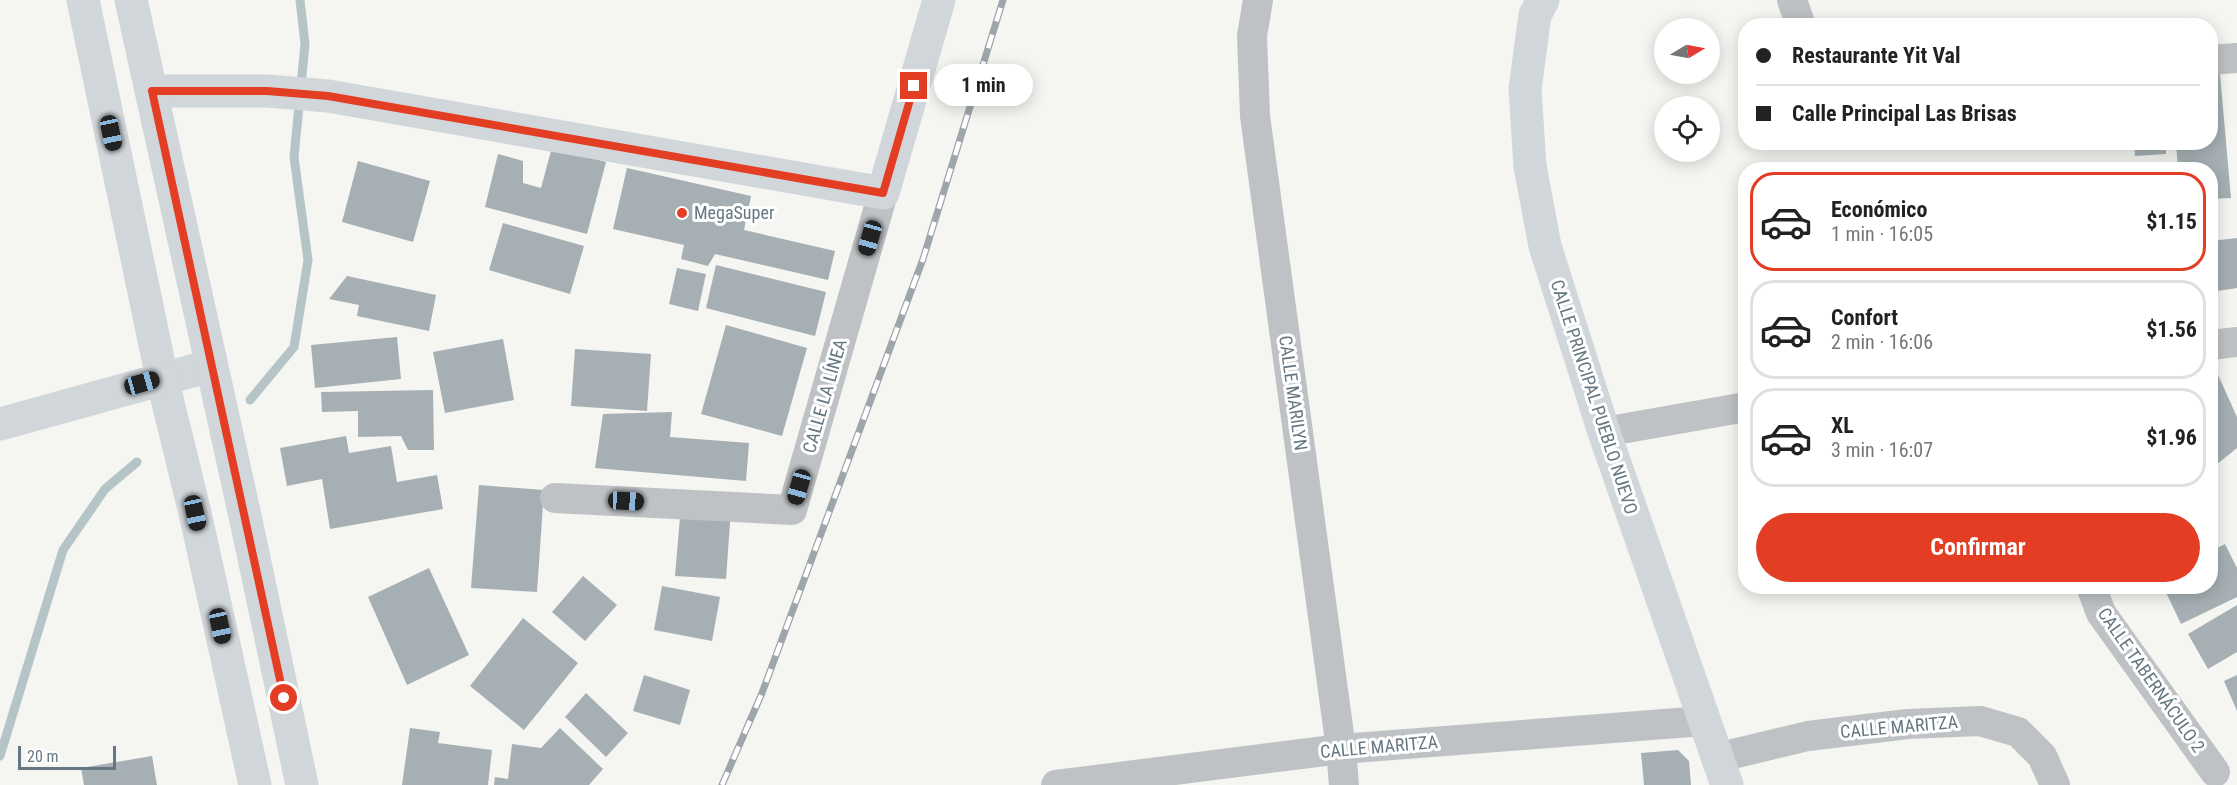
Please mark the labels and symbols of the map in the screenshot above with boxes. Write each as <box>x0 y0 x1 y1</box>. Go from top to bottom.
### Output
north arrow <box>1654 18 1720 84</box>
callout: 1 min <box>935 65 1034 107</box>
route end <box>900 72 927 99</box>
car <box>98 114 124 152</box>
place label: MegaSuper <box>694 202 775 223</box>
marker: MegaSuper <box>675 206 689 220</box>
car <box>856 218 884 258</box>
street label: CALLE PRINCIPAL PUEBLO NUEVO <box>1547 277 1642 517</box>
street label: CALLE MARILYN <box>1275 334 1312 452</box>
street label: CALLE LA LÍNEA <box>798 336 851 455</box>
car <box>122 369 162 397</box>
car <box>785 467 813 507</box>
car <box>608 491 644 511</box>
car <box>182 494 208 532</box>
street label: CALLE TABERNÁCULO 2 <box>2094 603 2209 756</box>
car <box>207 607 233 645</box>
route start <box>270 684 297 711</box>
street label: CALLE MARITZA <box>1839 711 1959 742</box>
street label: CALLE MARITZA <box>1319 731 1439 762</box>
scale bar <box>18 743 116 770</box>

